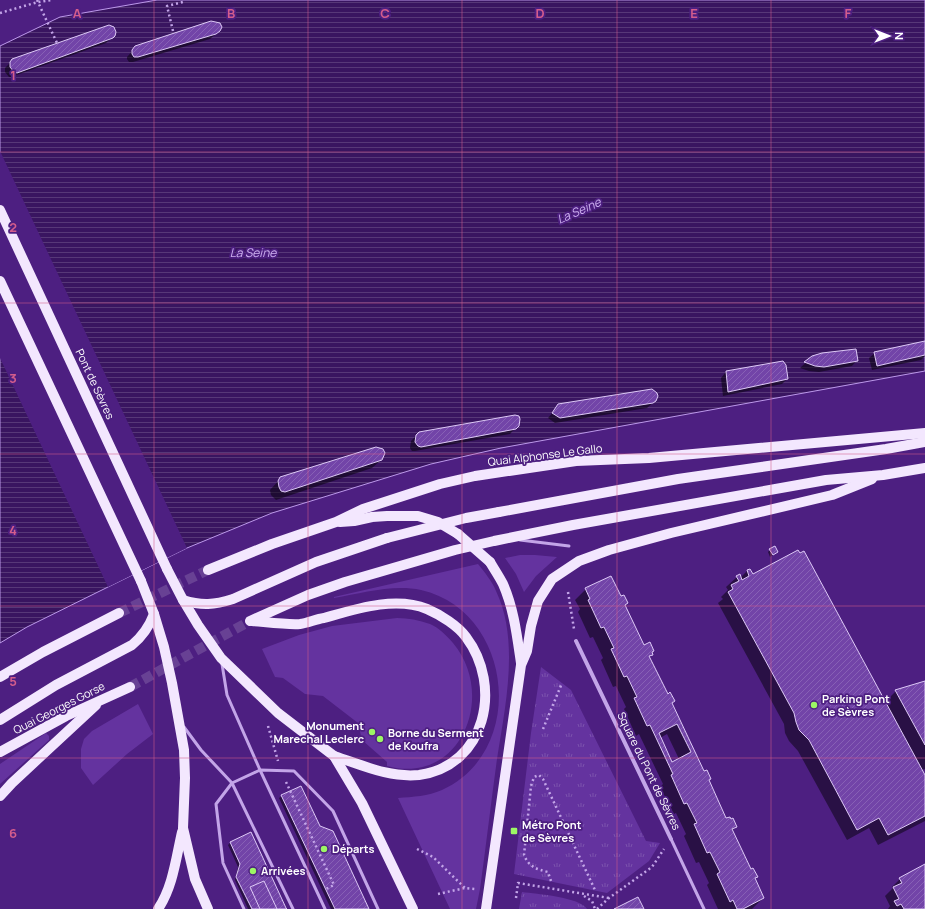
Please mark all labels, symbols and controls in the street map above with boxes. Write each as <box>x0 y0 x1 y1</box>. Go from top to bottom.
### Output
text: A <box>73 4 82 22</box>
text: B <box>227 4 235 22</box>
text: C <box>380 4 390 22</box>
text: D <box>535 4 545 22</box>
text: E <box>690 4 698 22</box>
text: F <box>845 4 852 22</box>
north arrow <box>869 16 909 56</box>
text: N <box>892 32 907 40</box>
text: 1 <box>10 66 16 84</box>
water label: La Seine <box>554 193 604 228</box>
text: 2 <box>9 218 17 236</box>
water label: La Seine <box>230 244 277 261</box>
street label: Pont de Sèvres <box>73 346 118 422</box>
text: 3 <box>9 369 17 387</box>
street label: Quai Alphonse Le Gallo <box>487 440 603 469</box>
text: 4 <box>9 521 17 539</box>
text: 5 <box>9 672 17 690</box>
street label: Quai Georges Gorse <box>10 678 108 737</box>
place label: Parking Pont de Sèvres <box>822 691 890 719</box>
marker: Parking Pont de Sèvres <box>809 700 819 710</box>
street label: Square du Pont de Sèvres <box>614 709 685 833</box>
place label: Monument Marechal Leclerc <box>274 718 364 746</box>
place label: Borne du Serment de Koufra <box>388 725 484 753</box>
marker: Monument Marechal Leclerc <box>367 727 377 737</box>
marker: Borne du Serment de Koufra <box>375 734 385 744</box>
place label: Métro Pont de Sèvres <box>522 817 582 845</box>
text: 6 <box>9 824 17 842</box>
marker: Métro Pont de Sèvres <box>509 826 519 836</box>
place label: Départs <box>332 841 374 856</box>
marker: Départs <box>319 844 329 854</box>
place label: Arrivées <box>261 863 306 878</box>
marker: Arrivées <box>248 866 258 876</box>

